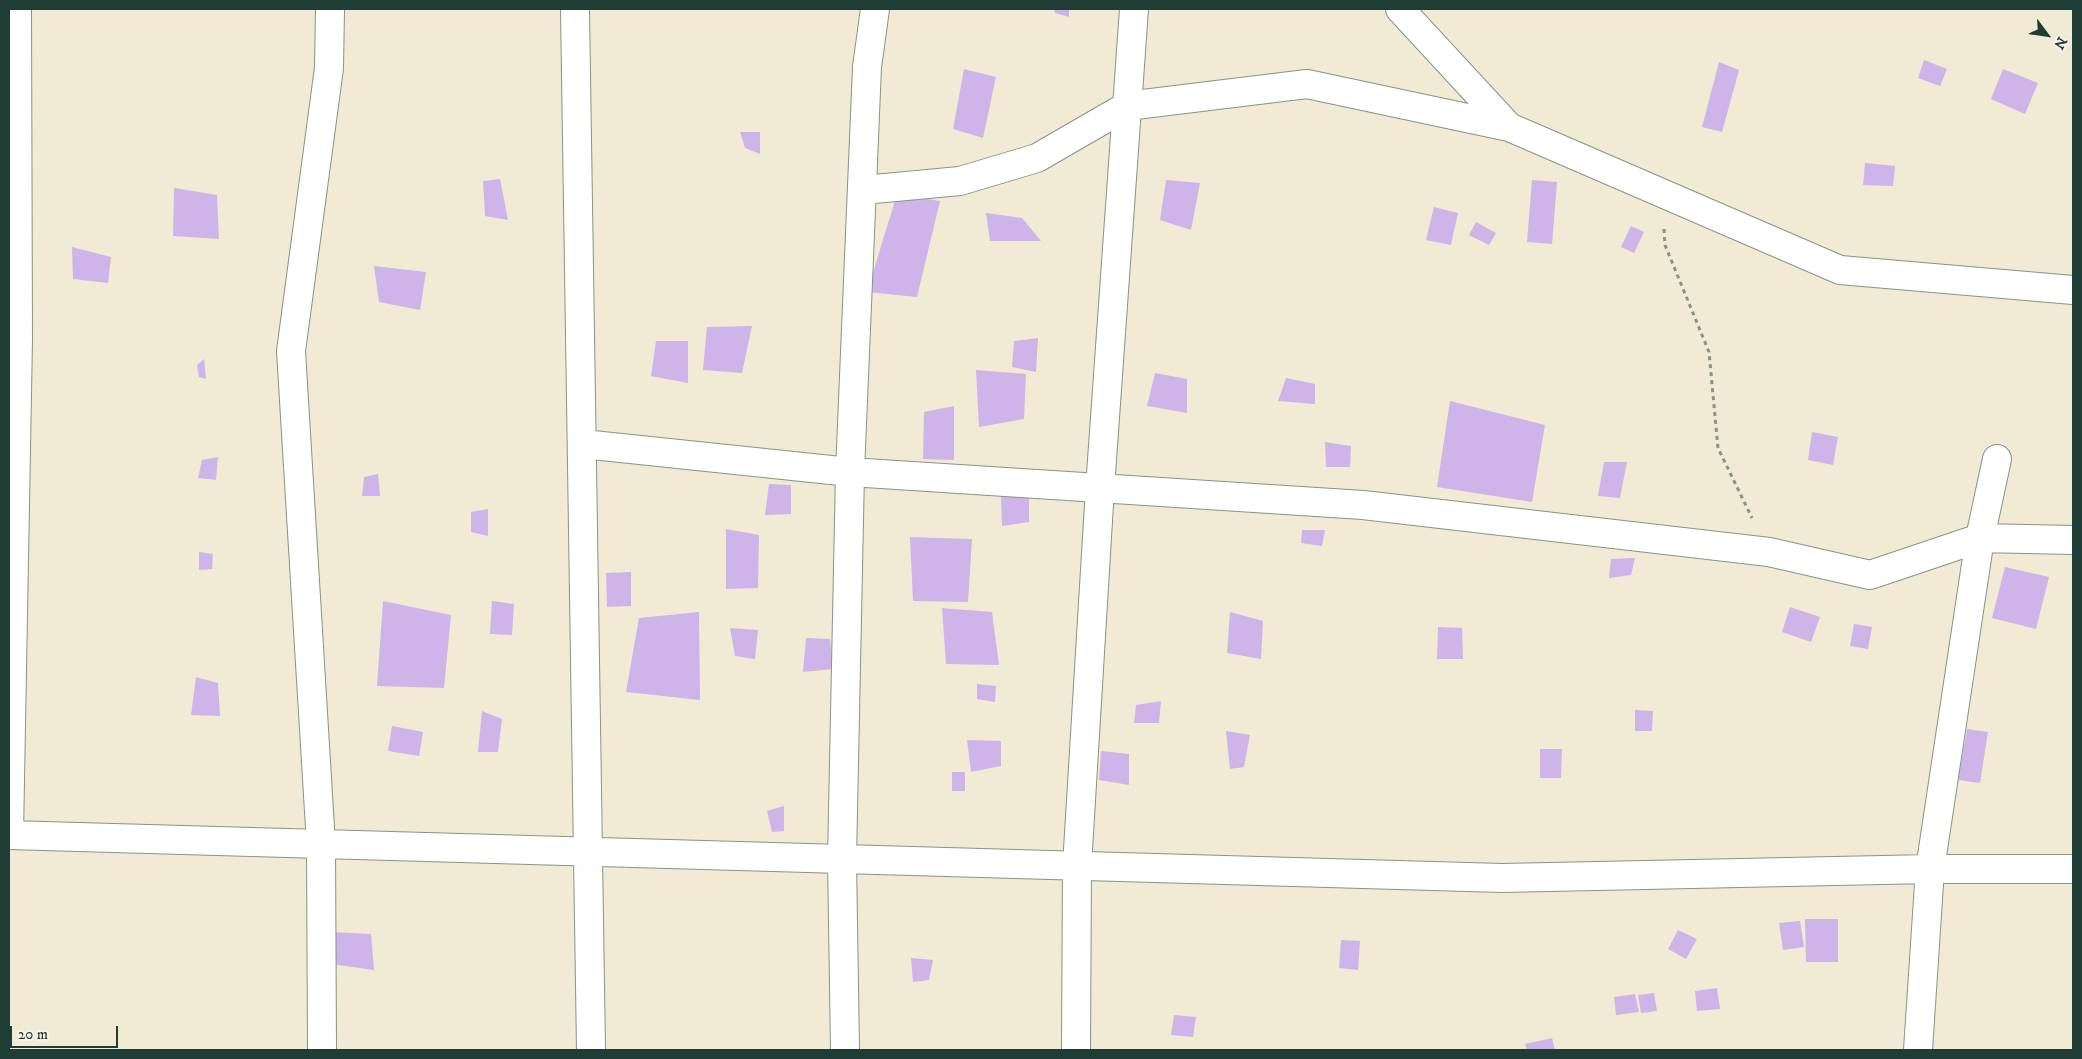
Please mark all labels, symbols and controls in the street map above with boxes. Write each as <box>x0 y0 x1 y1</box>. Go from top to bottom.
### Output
north arrow <box>2022 10 2072 60</box>
text: N <box>2049 33 2071 52</box>
scale bar <box>12 1016 120 1048</box>
text: 20 m <box>18 1025 48 1044</box>

